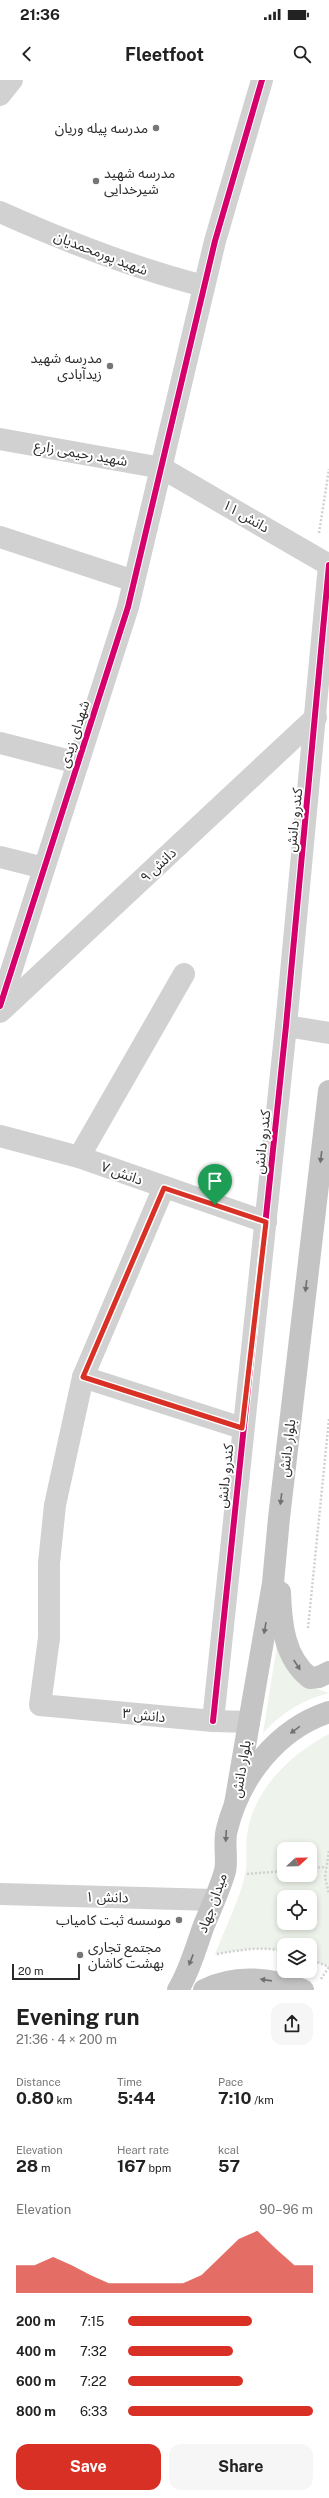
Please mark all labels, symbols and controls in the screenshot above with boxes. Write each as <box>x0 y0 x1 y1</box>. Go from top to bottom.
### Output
text: 21:36 <box>20 6 60 23</box>
icon: back <box>16 43 38 65</box>
icon: search <box>291 43 313 65</box>
text: Fleetfoot <box>125 44 204 65</box>
place label: مدرسه پیله وریان <box>55 120 148 138</box>
marker: مدرسه پیله وریان <box>151 123 161 133</box>
place label: مدرسه شهید شیرخدایی <box>104 165 175 198</box>
marker: مدرسه شهید شیرخدایی <box>91 176 101 186</box>
street label: شهید پورمحمدیان <box>51 228 150 280</box>
place label: مدرسه شهید زیدآبادی <box>31 350 102 383</box>
marker: مدرسه شهید زیدآبادی <box>105 361 115 371</box>
street label: شهید رحیمی زارع <box>33 437 129 472</box>
street label: دانش ۱۱ <box>219 496 272 537</box>
street label: شهدای زیدی <box>56 698 93 770</box>
street label: کندرو دانش <box>283 787 306 853</box>
street label: دانش ۹ <box>137 844 180 886</box>
street label: کندرو دانش <box>251 1109 274 1175</box>
one-way arrow <box>318 1151 324 1163</box>
street label: دانش ۷ <box>99 1158 145 1189</box>
pin <box>198 1164 232 1205</box>
icon: arrive <box>204 1170 226 1192</box>
one-way arrow <box>302 1280 309 1292</box>
street label: بلوار دانش <box>276 1418 299 1478</box>
street label: کندرو دانش <box>214 1443 237 1509</box>
one-way arrow <box>278 1493 284 1505</box>
one-way arrow <box>262 1622 268 1634</box>
one-way arrow <box>293 1660 301 1670</box>
street label: دانش ۳ <box>122 1705 167 1726</box>
one-way arrow <box>289 1726 300 1734</box>
street label: بلوار دانش <box>228 1739 255 1799</box>
one-way arrow <box>223 1830 229 1843</box>
north arrow <box>277 1842 317 1882</box>
map controls <box>277 1842 317 1978</box>
street label: میدان جهاد <box>194 1871 231 1935</box>
street label: دانش ۱ <box>85 1889 129 1906</box>
button: locate <box>277 1890 317 1930</box>
place label: موسسه ثبت کامیاب <box>56 1912 171 1929</box>
marker: موسسه ثبت کامیاب <box>174 1915 184 1925</box>
button: layers <box>277 1938 317 1978</box>
place label: مجتمع تجاری بهشت کاشان <box>88 1939 164 1972</box>
marker: مجتمع تجاری بهشت کاشان <box>75 1950 85 1960</box>
one-way arrow <box>188 1954 194 1966</box>
scale bar <box>12 1962 80 1981</box>
text: 20 m <box>18 1965 43 1977</box>
one-way arrow <box>260 1977 272 1983</box>
button: share <box>271 2003 313 2045</box>
text: Evening run <box>16 2004 140 2030</box>
text: 21:36 · 4 × 200 m <box>16 2032 117 2047</box>
text: Distance <box>16 2076 61 2088</box>
text: Time <box>117 2076 142 2088</box>
text: Pace <box>218 2076 243 2088</box>
text: 0.80 <box>16 2088 54 2108</box>
text: 5:44 <box>117 2088 155 2108</box>
text: 7:10 <box>218 2088 251 2108</box>
text: km <box>54 2094 72 2106</box>
text: /km <box>251 2094 274 2106</box>
text: Elevation <box>16 2144 63 2156</box>
text: Heart rate <box>117 2144 169 2156</box>
text: kcal <box>218 2144 239 2156</box>
text: 28 <box>16 2156 38 2176</box>
text: 167 <box>117 2156 146 2176</box>
text: 57 <box>218 2156 240 2176</box>
text: m <box>38 2162 50 2174</box>
text: bpm <box>146 2162 171 2174</box>
text: Elevation <box>16 2202 71 2217</box>
text: 90–96 m <box>259 2202 313 2217</box>
text: 200 m <box>16 2314 56 2329</box>
text: 7:15 <box>80 2314 104 2329</box>
text: 400 m <box>16 2344 56 2359</box>
text: 7:32 <box>80 2344 107 2359</box>
text: 600 m <box>16 2374 56 2389</box>
text: 7:22 <box>80 2374 107 2389</box>
text: 800 m <box>16 2404 56 2419</box>
text: 6:33 <box>80 2404 107 2419</box>
button: Save <box>16 2444 161 2490</box>
button: Share <box>169 2444 313 2490</box>

